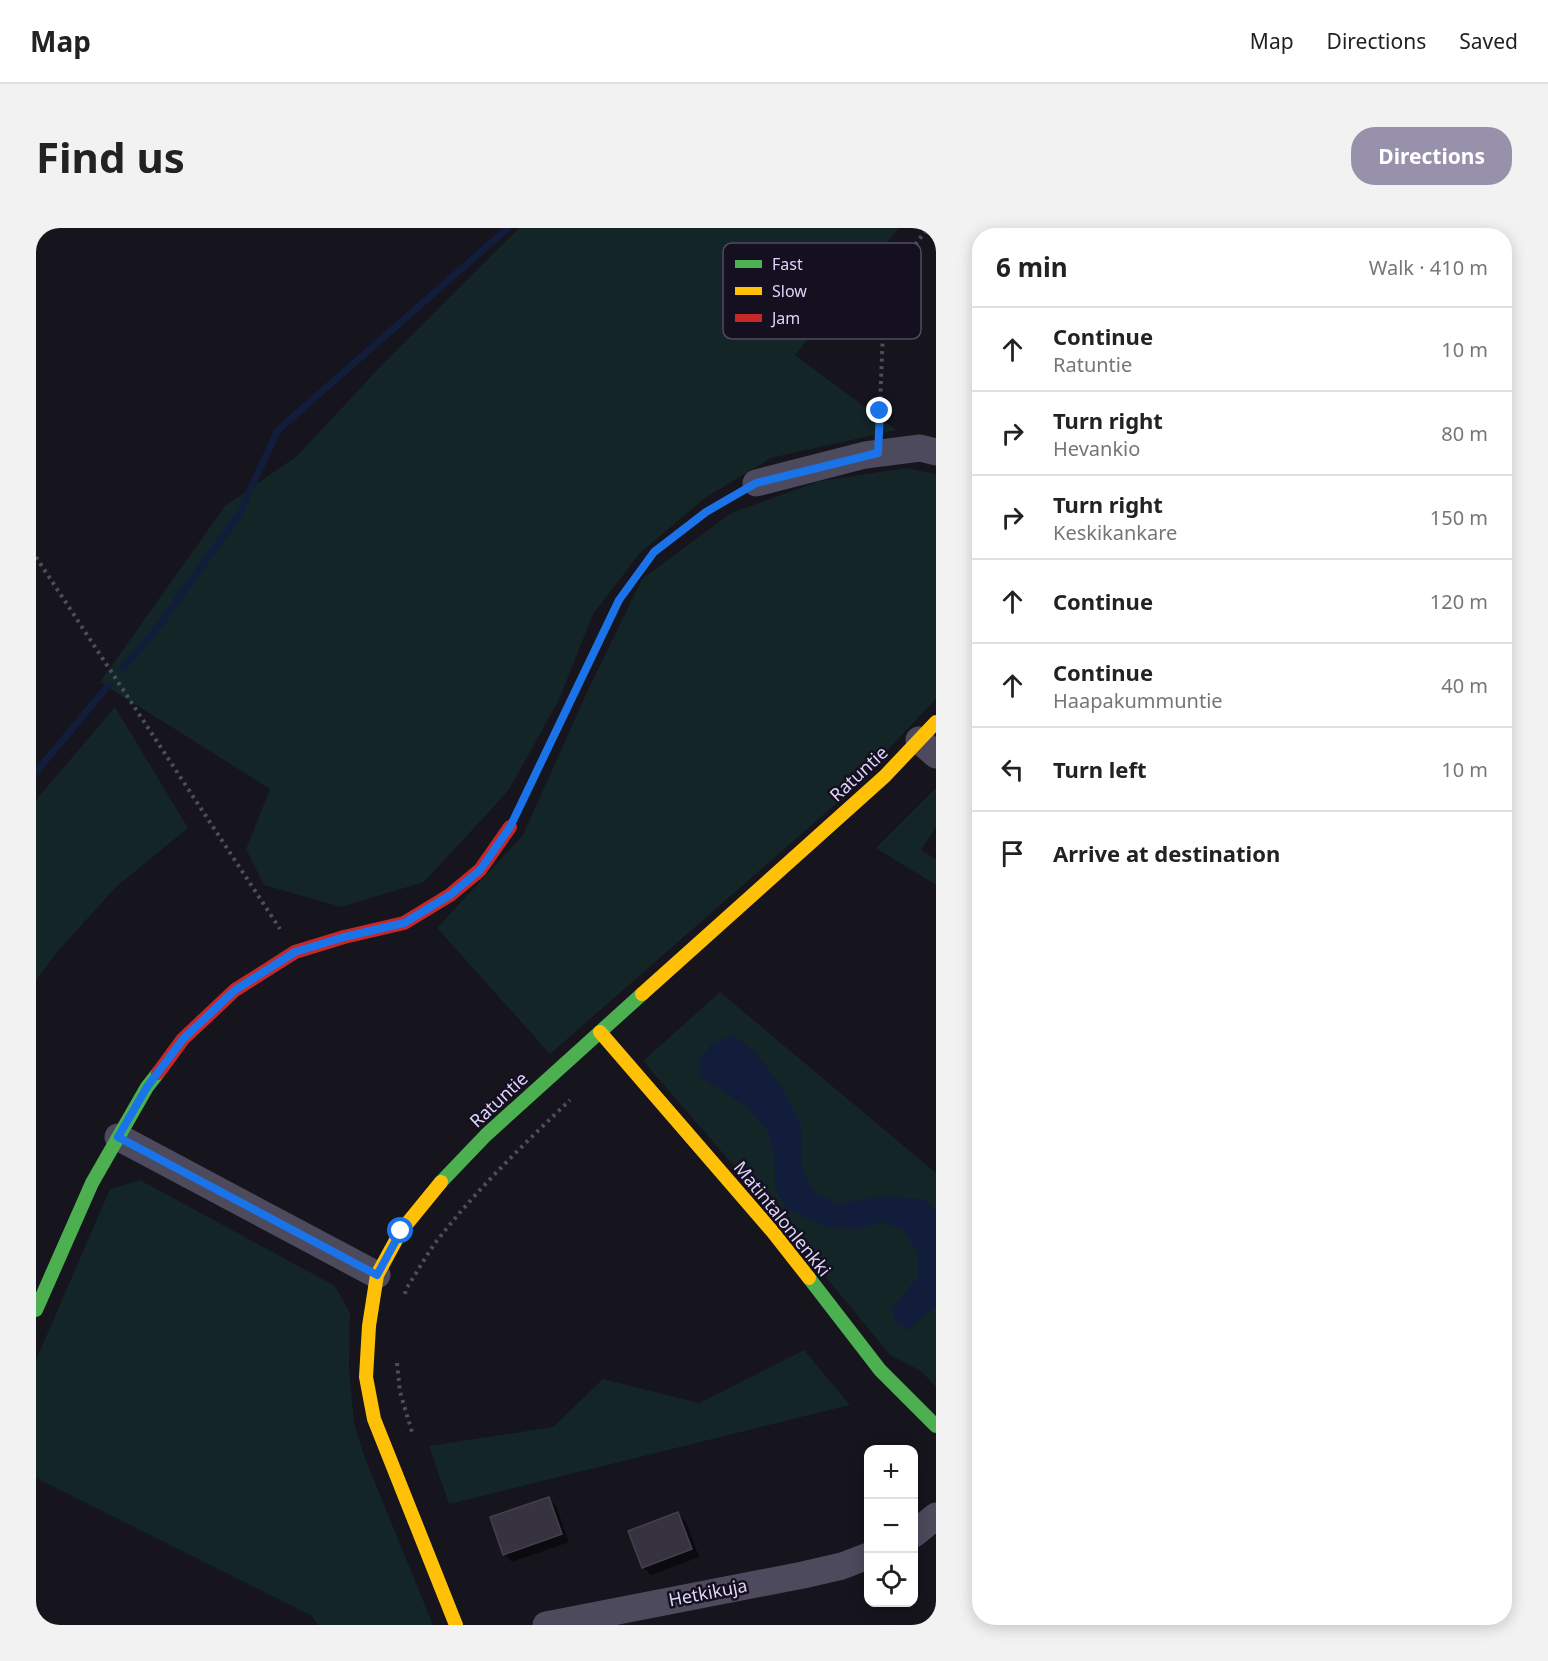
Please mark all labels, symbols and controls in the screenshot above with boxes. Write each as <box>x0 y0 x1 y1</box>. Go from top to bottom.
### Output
text: Map <box>30 22 91 60</box>
text: Map <box>1250 27 1294 55</box>
text: Directions <box>1327 27 1426 55</box>
text: Saved <box>1459 27 1518 55</box>
button: Directions <box>1351 127 1512 185</box>
text: Find us <box>36 128 185 185</box>
legend <box>723 243 921 339</box>
text: 6 min <box>996 249 1068 285</box>
text: Fast <box>772 253 803 275</box>
text: Walk · 410 m <box>1369 254 1488 281</box>
text: Slow <box>772 280 807 302</box>
text: Jam <box>770 307 800 329</box>
text: Continue <box>1053 321 1153 351</box>
icon: ahead <box>996 333 1029 366</box>
text: 10 m <box>1441 336 1488 363</box>
text: Ratuntie <box>1053 351 1132 378</box>
route end <box>866 397 892 423</box>
text: Turn right <box>1053 405 1163 435</box>
icon: right <box>996 417 1029 450</box>
text: 80 m <box>1441 420 1488 447</box>
text: Hevankio <box>1053 435 1140 462</box>
text: Turn right <box>1053 489 1163 519</box>
icon: right <box>996 501 1029 534</box>
text: 150 m <box>1430 504 1488 531</box>
text: Keskikankare <box>1053 519 1177 546</box>
icon: ahead <box>996 585 1029 618</box>
text: Continue <box>1053 586 1153 616</box>
text: 120 m <box>1430 588 1488 615</box>
text: Continue <box>1053 657 1153 687</box>
icon: ahead <box>996 669 1029 702</box>
text: 40 m <box>1441 672 1488 699</box>
text: Haapakummuntie <box>1053 687 1223 714</box>
street label: Ratuntie <box>824 740 893 806</box>
icon: left <box>996 753 1029 786</box>
text: Turn left <box>1053 754 1147 784</box>
text: 10 m <box>1441 756 1488 783</box>
icon: arrive <box>996 837 1029 870</box>
text: Arrive at destination <box>1053 838 1280 868</box>
street label: Ratuntie <box>464 1066 533 1132</box>
street label: Matintalonlenkki <box>729 1156 837 1281</box>
route start <box>387 1217 413 1243</box>
map controls <box>864 1445 918 1607</box>
button: + <box>864 1445 918 1499</box>
button: − <box>864 1499 918 1553</box>
button: locate <box>864 1553 918 1607</box>
street label: Hetkikuja <box>666 1573 749 1611</box>

